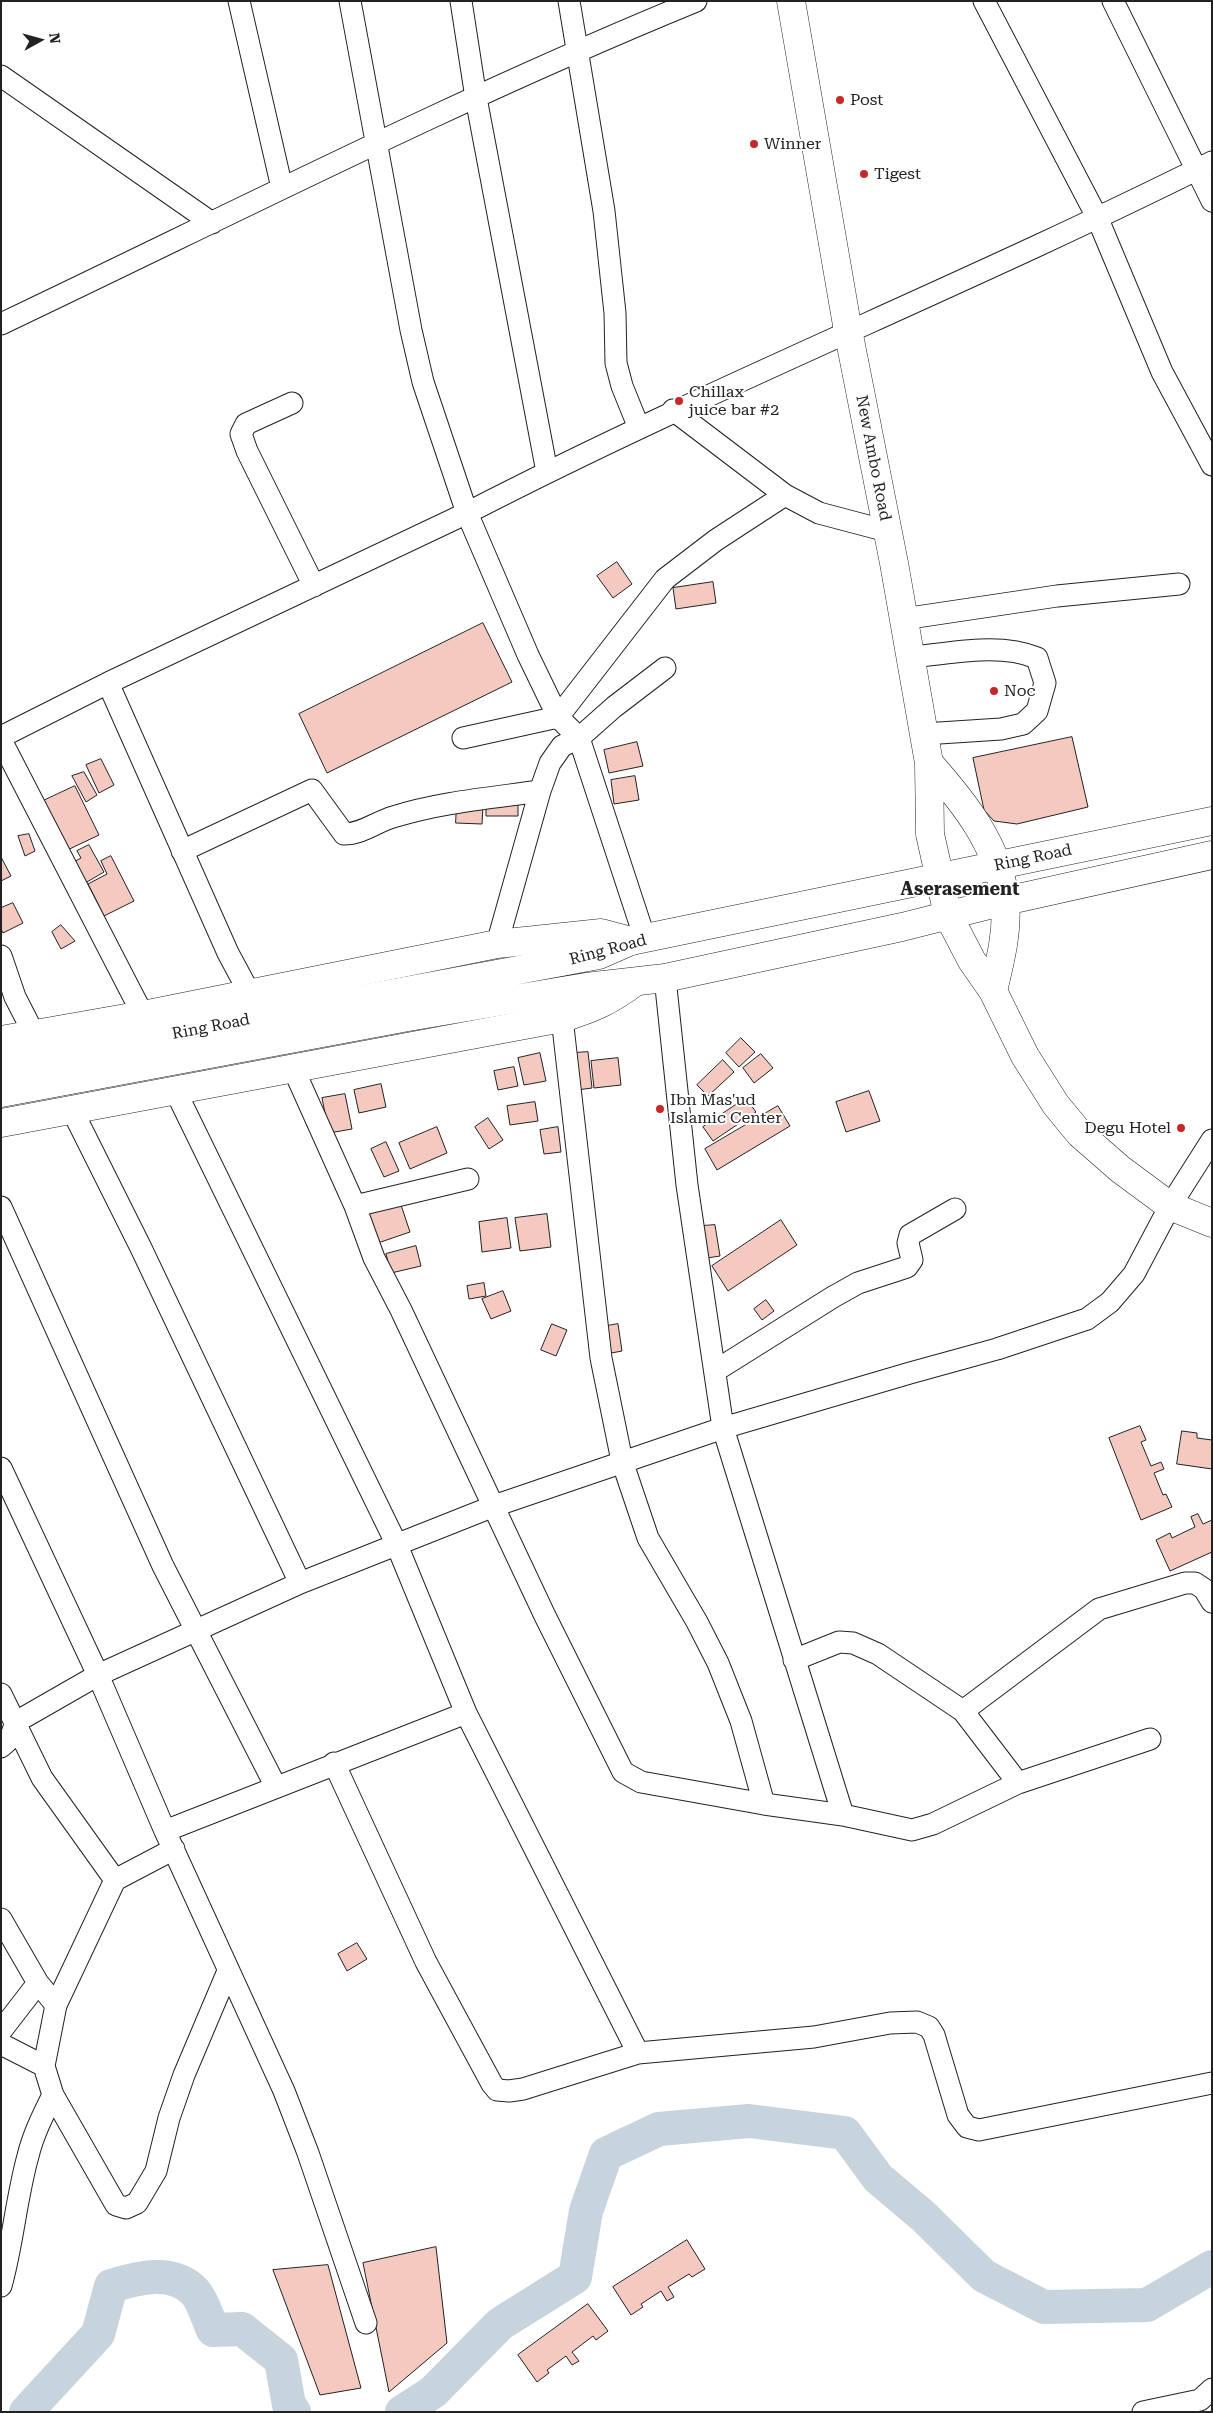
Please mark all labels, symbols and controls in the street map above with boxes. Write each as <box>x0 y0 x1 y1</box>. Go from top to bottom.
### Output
north arrow <box>15 15 65 65</box>
text: N <box>46 32 63 44</box>
place label: Post <box>850 90 883 110</box>
marker: Post <box>834 94 846 106</box>
place label: Winner <box>764 134 821 154</box>
marker: Winner <box>748 138 760 150</box>
place label: Tigest <box>874 164 921 184</box>
marker: Tigest <box>858 168 870 180</box>
place label: Chillax juice bar #2 <box>689 382 779 420</box>
street label: New Ambo Road <box>851 394 895 522</box>
marker: Chillax juice bar #2 <box>673 395 685 407</box>
place label: Noc <box>1004 681 1035 701</box>
marker: Noc <box>988 685 1000 697</box>
street label: Ring Road <box>992 840 1074 876</box>
district label: Aserasement <box>901 879 1019 901</box>
street label: Ring Road <box>567 931 649 969</box>
street label: Ring Road <box>170 1010 252 1044</box>
place label: Ibn Mas'ud Islamic Center <box>670 1090 782 1128</box>
marker: Ibn Mas'ud Islamic Center <box>654 1103 666 1115</box>
place label: Degu Hotel <box>1084 1118 1171 1138</box>
marker: Degu Hotel <box>1175 1122 1187 1134</box>

